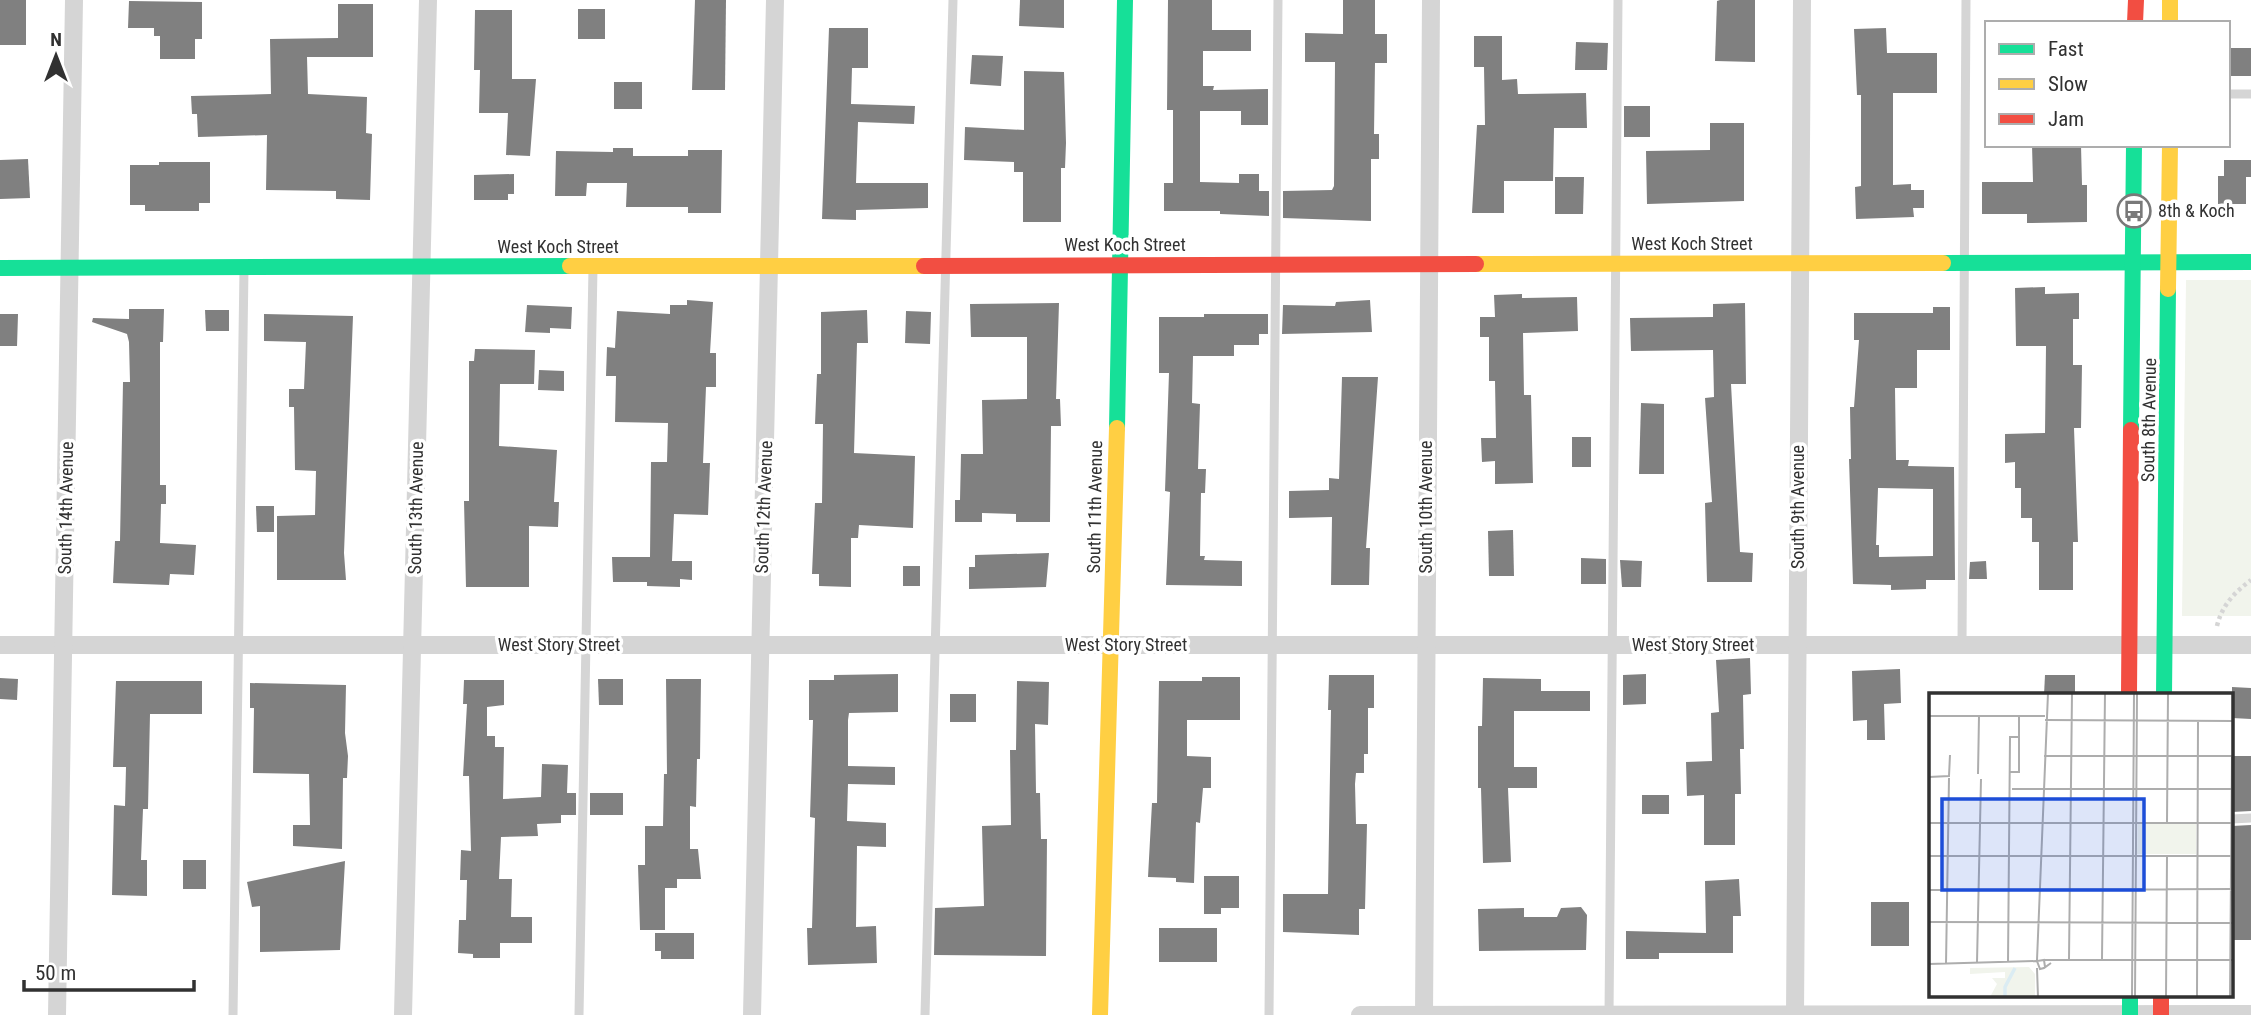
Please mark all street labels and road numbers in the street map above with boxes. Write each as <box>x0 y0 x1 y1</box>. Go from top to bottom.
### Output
street label: West Koch Street <box>1631 233 1753 254</box>
street label: West Koch Street <box>1064 234 1186 255</box>
street label: West Koch Street <box>497 236 619 257</box>
street label: South 8th Avenue <box>2137 358 2160 482</box>
street label: South 12th Avenue <box>751 440 776 574</box>
street label: South 11th Avenue <box>1083 440 1106 574</box>
street label: South 14th Avenue <box>54 441 77 575</box>
street label: South 13th Avenue <box>404 441 427 575</box>
street label: South 10th Avenue <box>1415 441 1436 573</box>
street label: South 9th Avenue <box>1787 445 1808 569</box>
street label: West Story Street <box>498 634 620 655</box>
street label: West Story Street <box>1065 634 1187 655</box>
street label: West Story Street <box>1632 634 1754 655</box>

